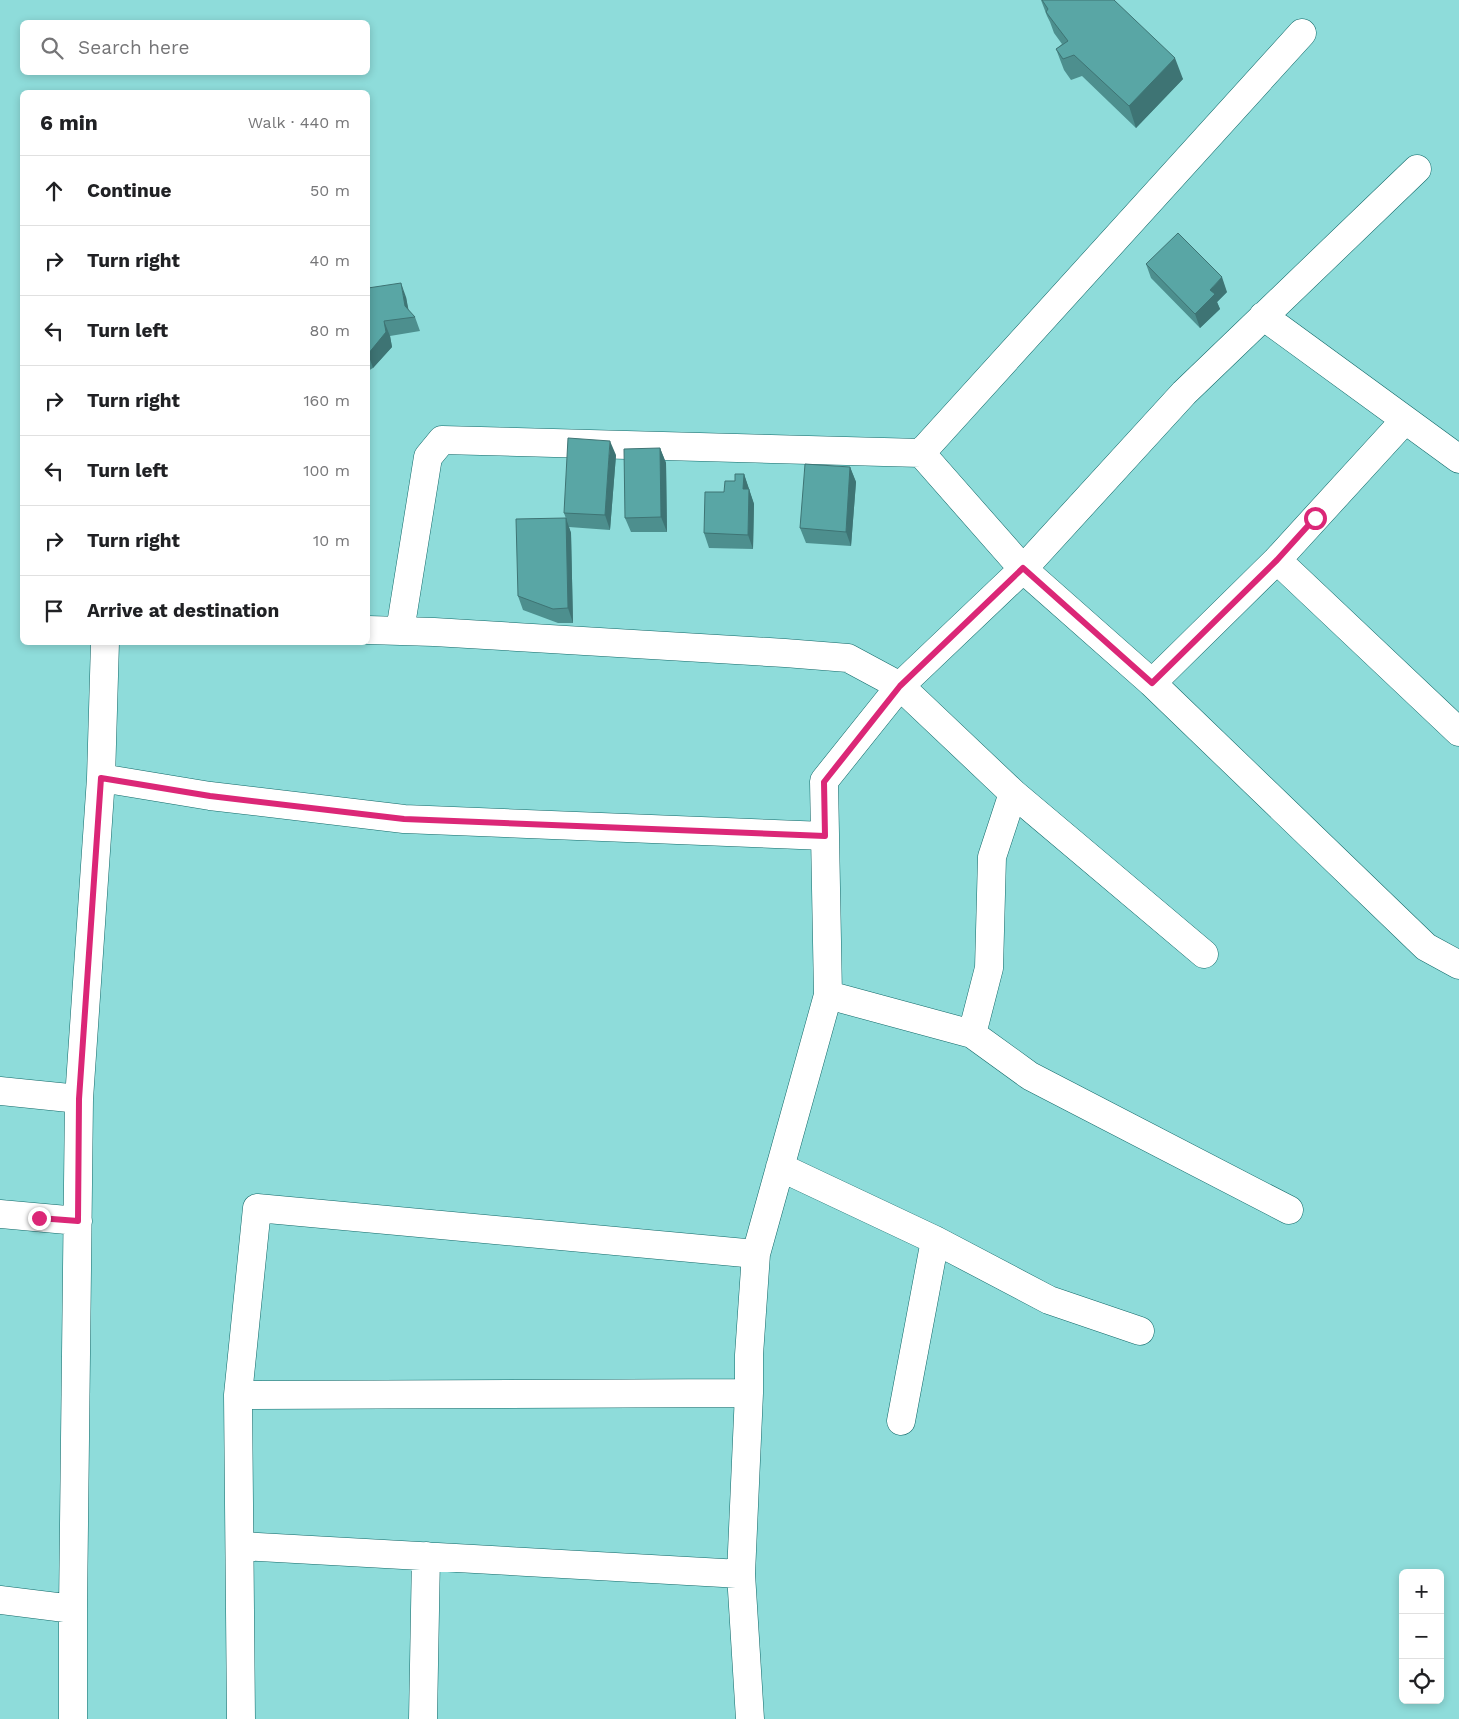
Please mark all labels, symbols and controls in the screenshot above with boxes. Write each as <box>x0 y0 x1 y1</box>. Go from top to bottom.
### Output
search box <box>20 20 370 75</box>
icon: search <box>38 34 66 62</box>
text: Search here <box>78 36 189 59</box>
text: 6 min <box>40 110 98 135</box>
text: Walk · 440 m <box>248 113 350 132</box>
icon: ahead <box>40 177 68 205</box>
text: Continue <box>87 179 171 202</box>
text: 50 m <box>310 181 350 200</box>
icon: right <box>40 247 68 275</box>
text: Turn right <box>87 249 180 272</box>
text: 40 m <box>310 251 350 270</box>
icon: left <box>40 317 68 345</box>
text: Turn left <box>87 319 168 342</box>
text: 80 m <box>309 321 350 340</box>
icon: right <box>40 387 68 415</box>
text: Turn right <box>87 389 180 412</box>
text: 160 m <box>303 391 350 410</box>
icon: left <box>40 457 68 485</box>
text: Turn left <box>87 459 168 482</box>
text: 100 m <box>303 461 350 480</box>
route start <box>1304 507 1327 530</box>
icon: right <box>40 527 68 555</box>
text: Turn right <box>87 529 180 552</box>
text: 10 m <box>313 531 350 550</box>
icon: arrive <box>40 597 68 625</box>
text: Arrive at destination <box>87 599 279 622</box>
route end <box>28 1207 51 1230</box>
map controls <box>1399 1569 1444 1704</box>
button: + <box>1399 1569 1444 1614</box>
button: − <box>1399 1614 1444 1659</box>
button: locate <box>1399 1659 1444 1704</box>

